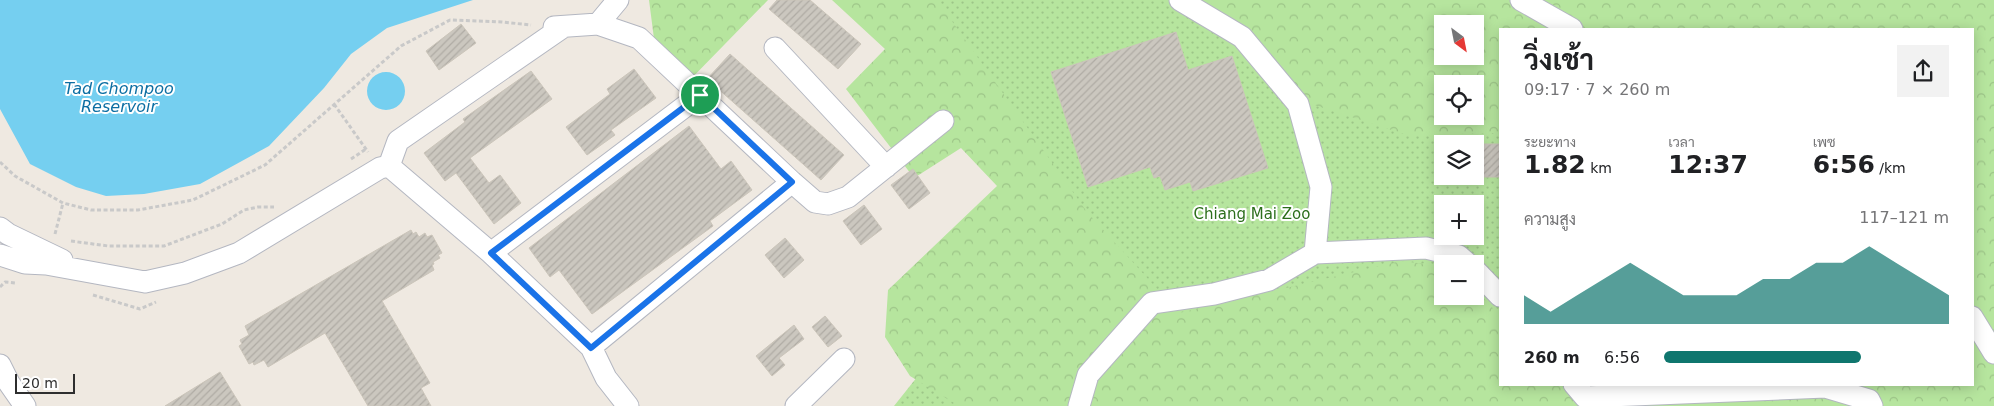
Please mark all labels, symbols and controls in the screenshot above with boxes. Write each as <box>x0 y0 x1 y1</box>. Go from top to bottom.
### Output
north arrow <box>1434 15 1484 65</box>
map controls <box>1434 15 1484 305</box>
text: วิ่งเช้า <box>1524 44 1594 77</box>
button: share <box>1897 45 1949 97</box>
pin <box>679 74 721 116</box>
button: locate <box>1434 75 1484 125</box>
water label: Tad Chompoo Reservoir <box>64 79 174 116</box>
text: 09:17 · 7 × 260 m <box>1524 80 1670 99</box>
icon: arrive <box>686 81 714 109</box>
text: ระยะทาง <box>1524 134 1576 150</box>
text: เวลา <box>1668 134 1695 150</box>
text: เพซ <box>1813 134 1836 150</box>
button: layers <box>1434 135 1484 185</box>
text: 1.82 <box>1524 150 1586 179</box>
text: 12:37 <box>1668 150 1748 179</box>
text: 6:56 <box>1813 150 1875 179</box>
text: km <box>1586 160 1612 176</box>
text: /km <box>1875 160 1906 176</box>
button: + <box>1434 195 1484 245</box>
park label: Chiang Mai Zoo <box>1194 205 1310 223</box>
text: 117–121 m <box>1859 208 1949 227</box>
text: ความสูง <box>1524 210 1576 229</box>
button: − <box>1434 255 1484 305</box>
text: 260 m <box>1524 348 1580 367</box>
text: 6:56 <box>1604 348 1640 367</box>
scale bar <box>15 371 75 394</box>
text: 20 m <box>22 375 58 391</box>

